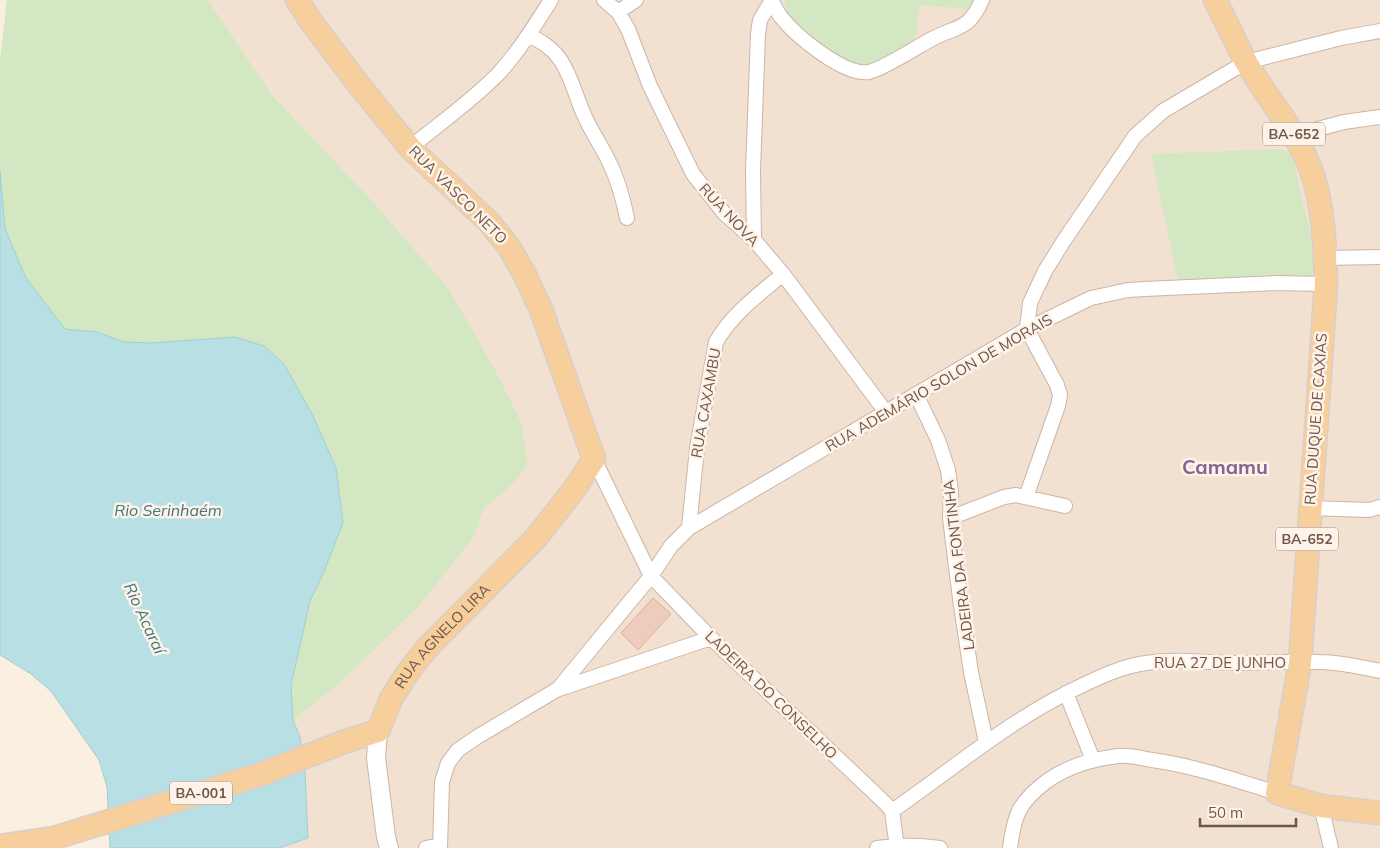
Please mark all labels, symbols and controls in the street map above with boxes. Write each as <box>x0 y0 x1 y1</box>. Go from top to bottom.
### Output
road number: BA-652 <box>1263 122 1325 146</box>
street label: RUA VASCO NETO <box>405 141 512 248</box>
street label: RUA NOVA <box>695 179 763 250</box>
street label: RUA ADEMÁRIO SOLON DE MORAIS <box>822 310 1056 456</box>
street label: RUA DUQUE DE CAXIAS <box>1300 332 1331 506</box>
street label: RUA CAXAMBU <box>686 346 725 459</box>
district label: Camamu <box>1182 454 1268 479</box>
street label: LADEIRA DA FONTINHA <box>939 479 978 651</box>
water label: Rio Serinhaém <box>114 500 222 520</box>
road number: BA-652 <box>1276 528 1338 550</box>
water label: Rio Acaraí <box>120 579 171 659</box>
street label: RUA AGNELO LIRA <box>390 580 494 692</box>
street label: LADEIRA DO CONSELHO <box>701 626 842 763</box>
street label: RUA 27 DE JUNHO <box>1154 653 1286 672</box>
road number: BA-001 <box>170 781 232 804</box>
scale bar <box>1200 796 1296 828</box>
text: 50 m <box>1208 803 1243 822</box>

